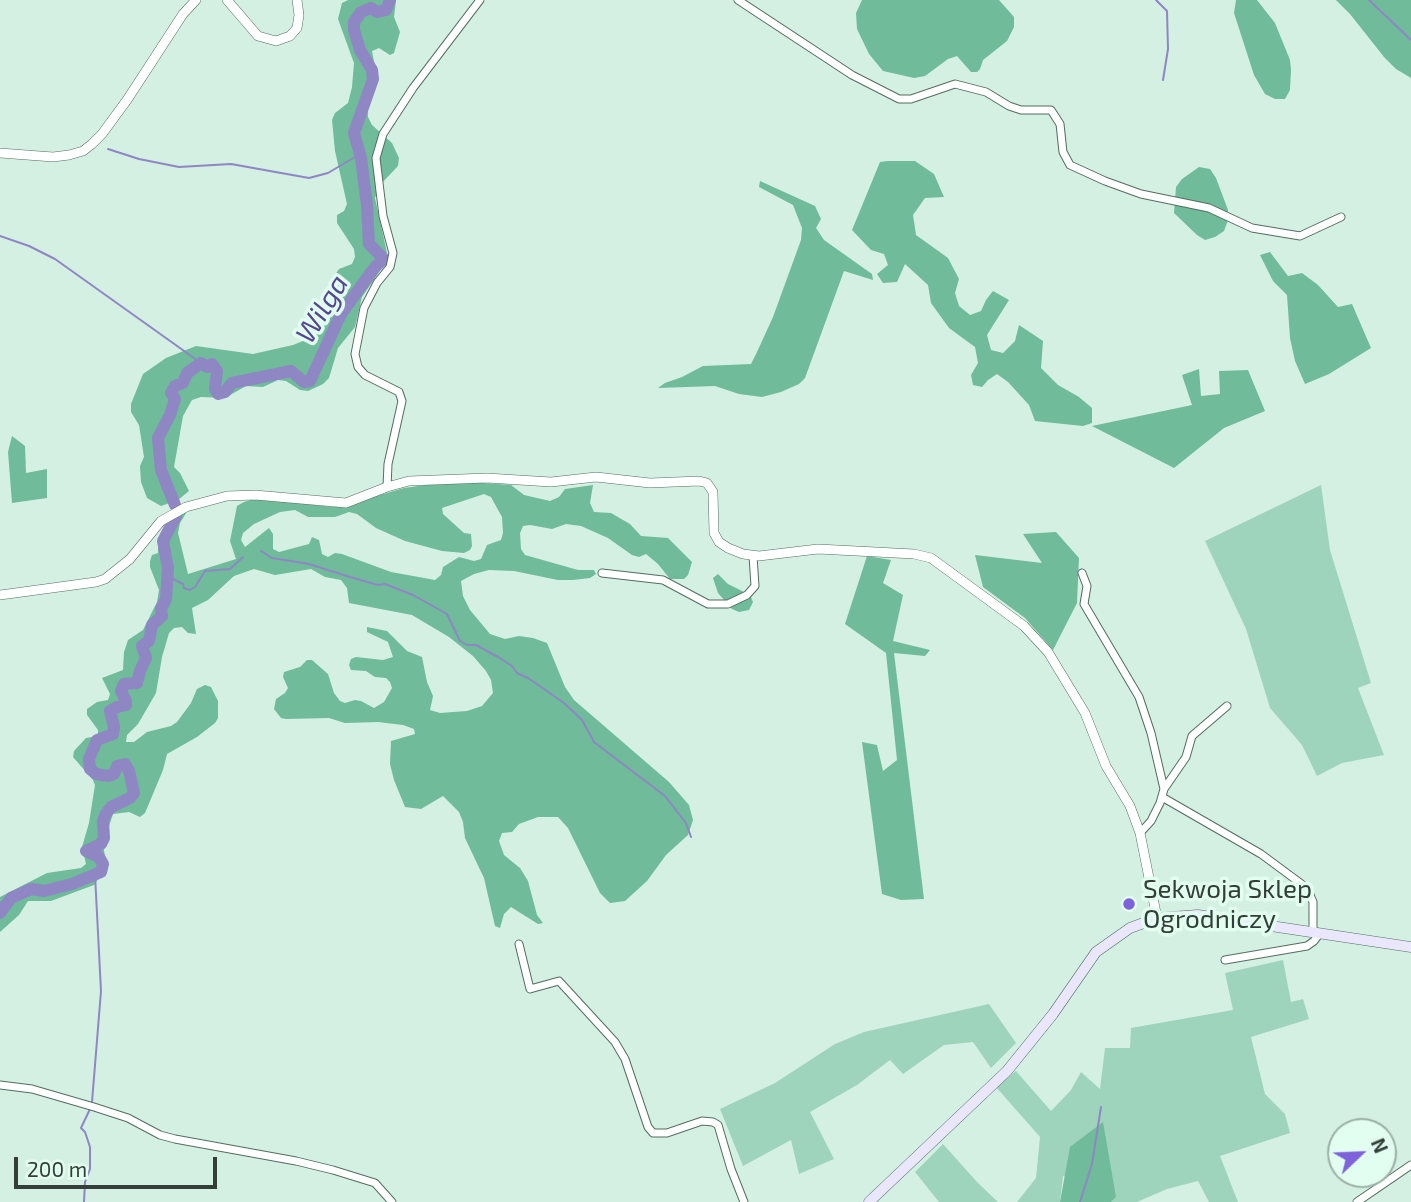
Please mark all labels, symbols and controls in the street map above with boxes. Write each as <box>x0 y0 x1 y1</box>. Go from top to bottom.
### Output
water label: Wilga <box>289 269 355 349</box>
place label: Sekwoja Sklep Ogrodniczy <box>1143 873 1312 934</box>
marker: Sekwoja Sklep Ogrodniczy <box>1121 896 1137 912</box>
north arrow <box>1327 1118 1397 1188</box>
text: N <box>1367 1135 1393 1156</box>
scale bar <box>18 1142 220 1186</box>
text: 200 m <box>27 1156 87 1181</box>

